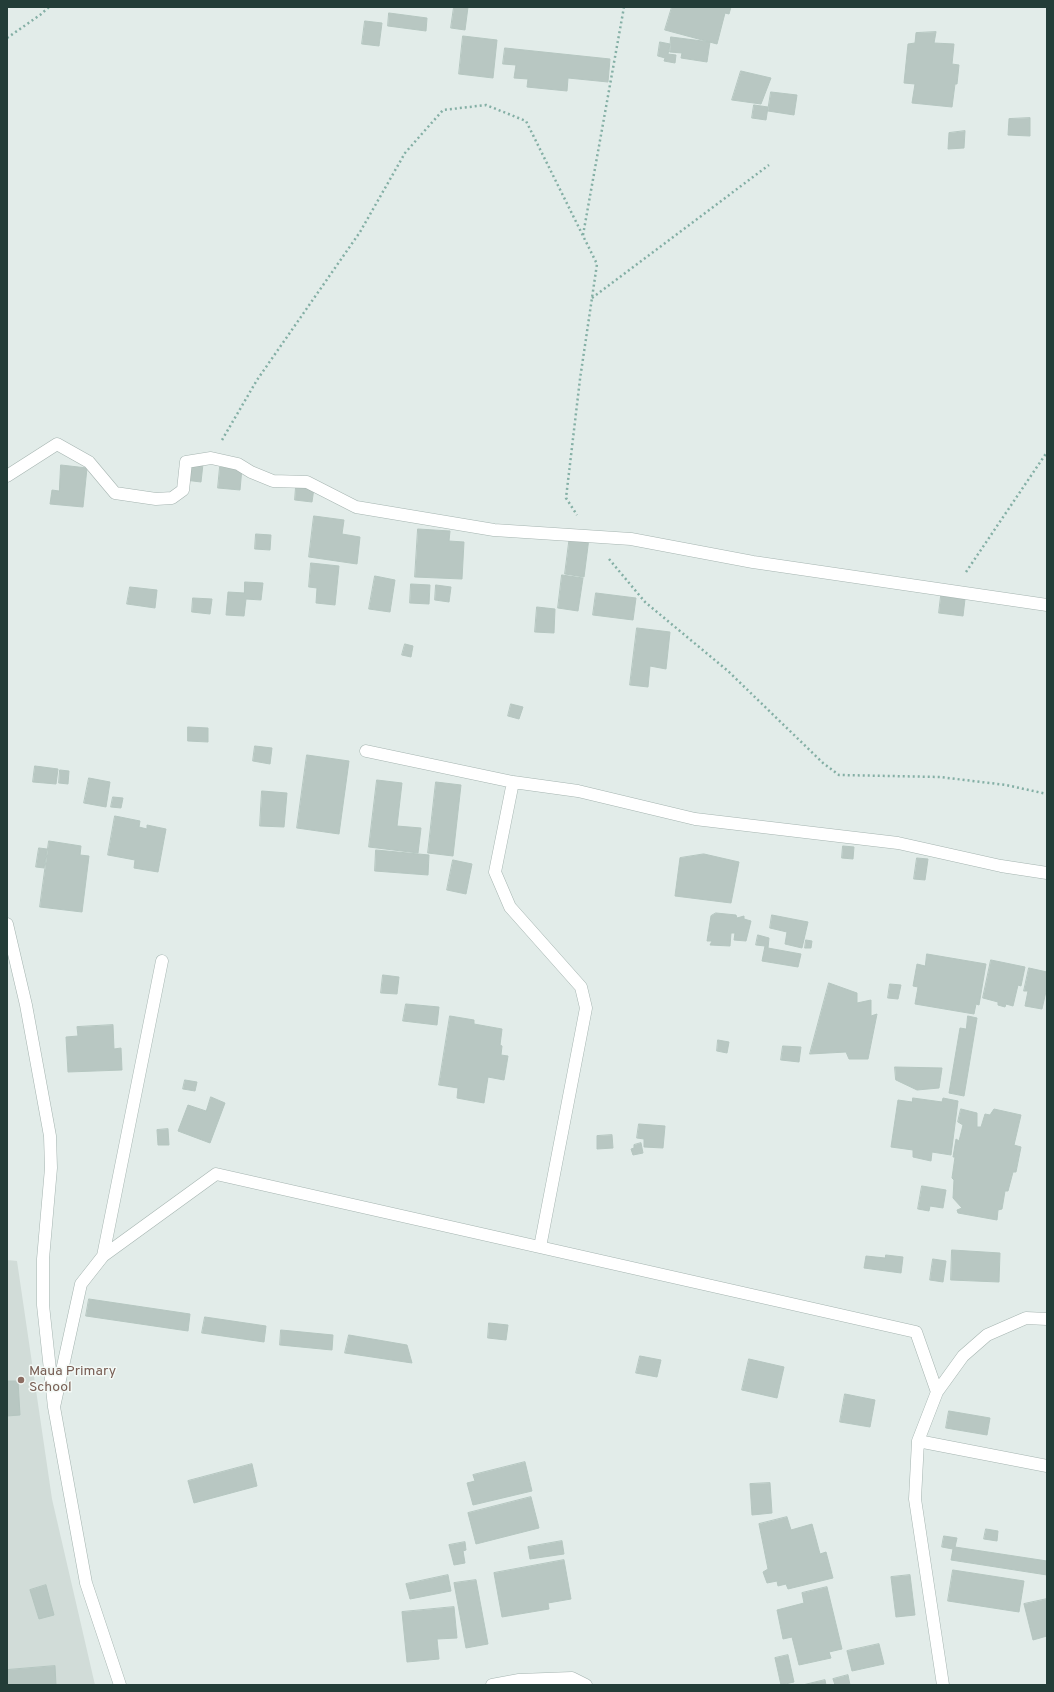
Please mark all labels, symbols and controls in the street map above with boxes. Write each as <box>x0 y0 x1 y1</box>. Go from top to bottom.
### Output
place label: Maua Primary School <box>29 1364 116 1396</box>
marker: Maua Primary School <box>16 1375 26 1385</box>

